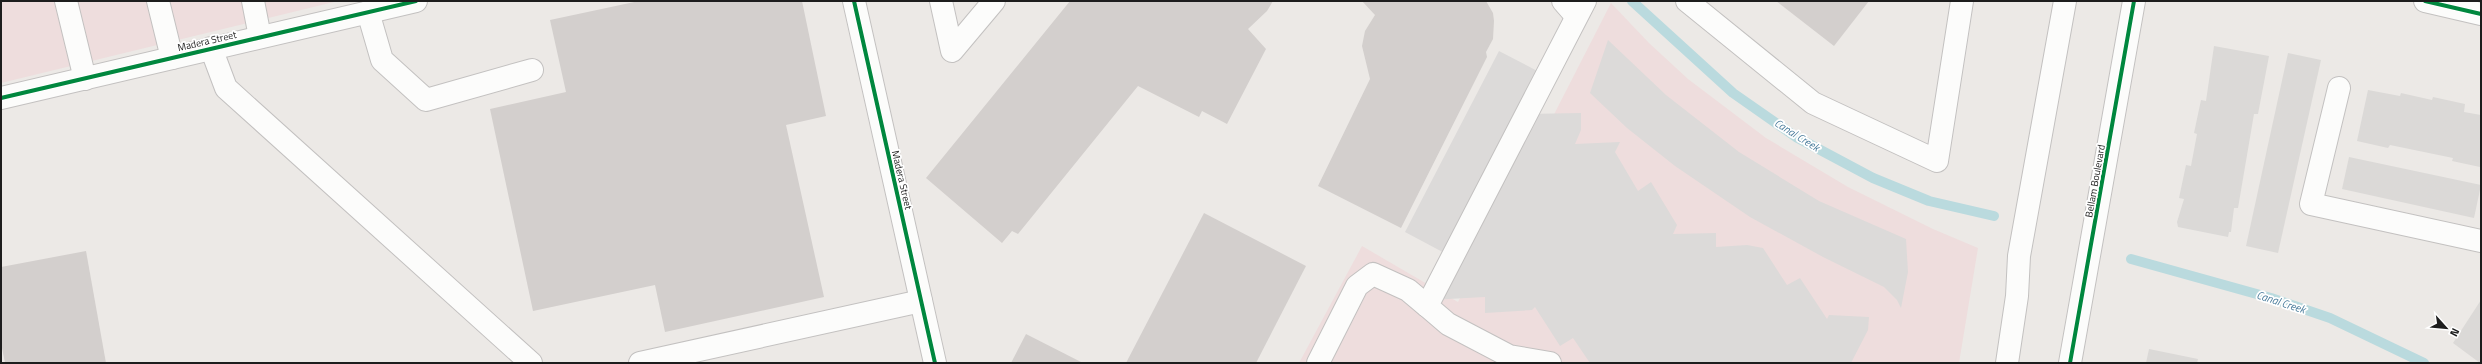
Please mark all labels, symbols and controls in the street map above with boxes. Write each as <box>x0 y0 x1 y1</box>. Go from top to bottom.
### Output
street label: Madera Street <box>176 27 238 55</box>
water label: Canal Creek <box>1771 115 1824 156</box>
street label: Bellam Boulevard <box>2081 143 2109 219</box>
street label: Madera Street <box>888 149 916 211</box>
water label: Canal Creek <box>2254 287 2309 318</box>
north arrow <box>2426 308 2466 348</box>
text: N <box>2446 326 2464 340</box>

